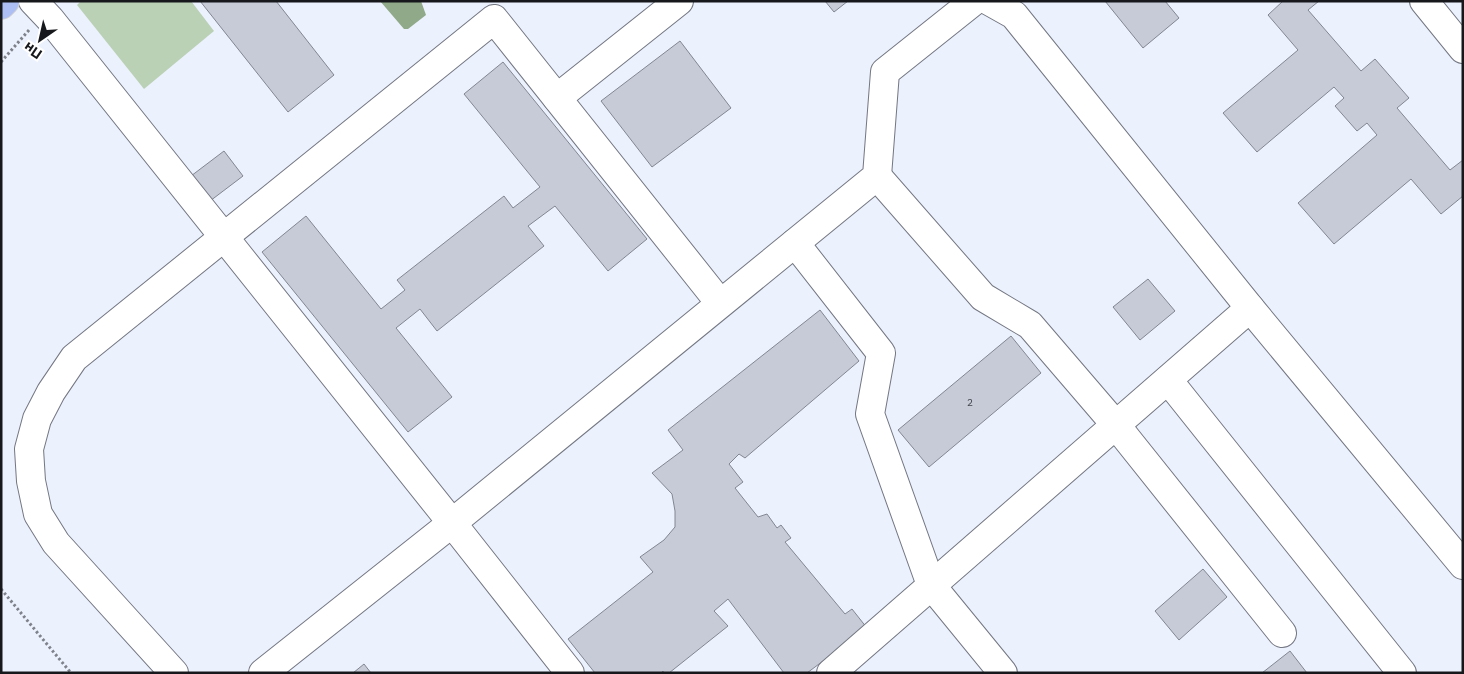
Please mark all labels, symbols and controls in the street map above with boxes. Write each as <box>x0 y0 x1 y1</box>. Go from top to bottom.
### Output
north arrow <box>15 15 65 65</box>
text: Пн <box>20 38 45 63</box>
house number: 2 <box>967 396 973 409</box>

